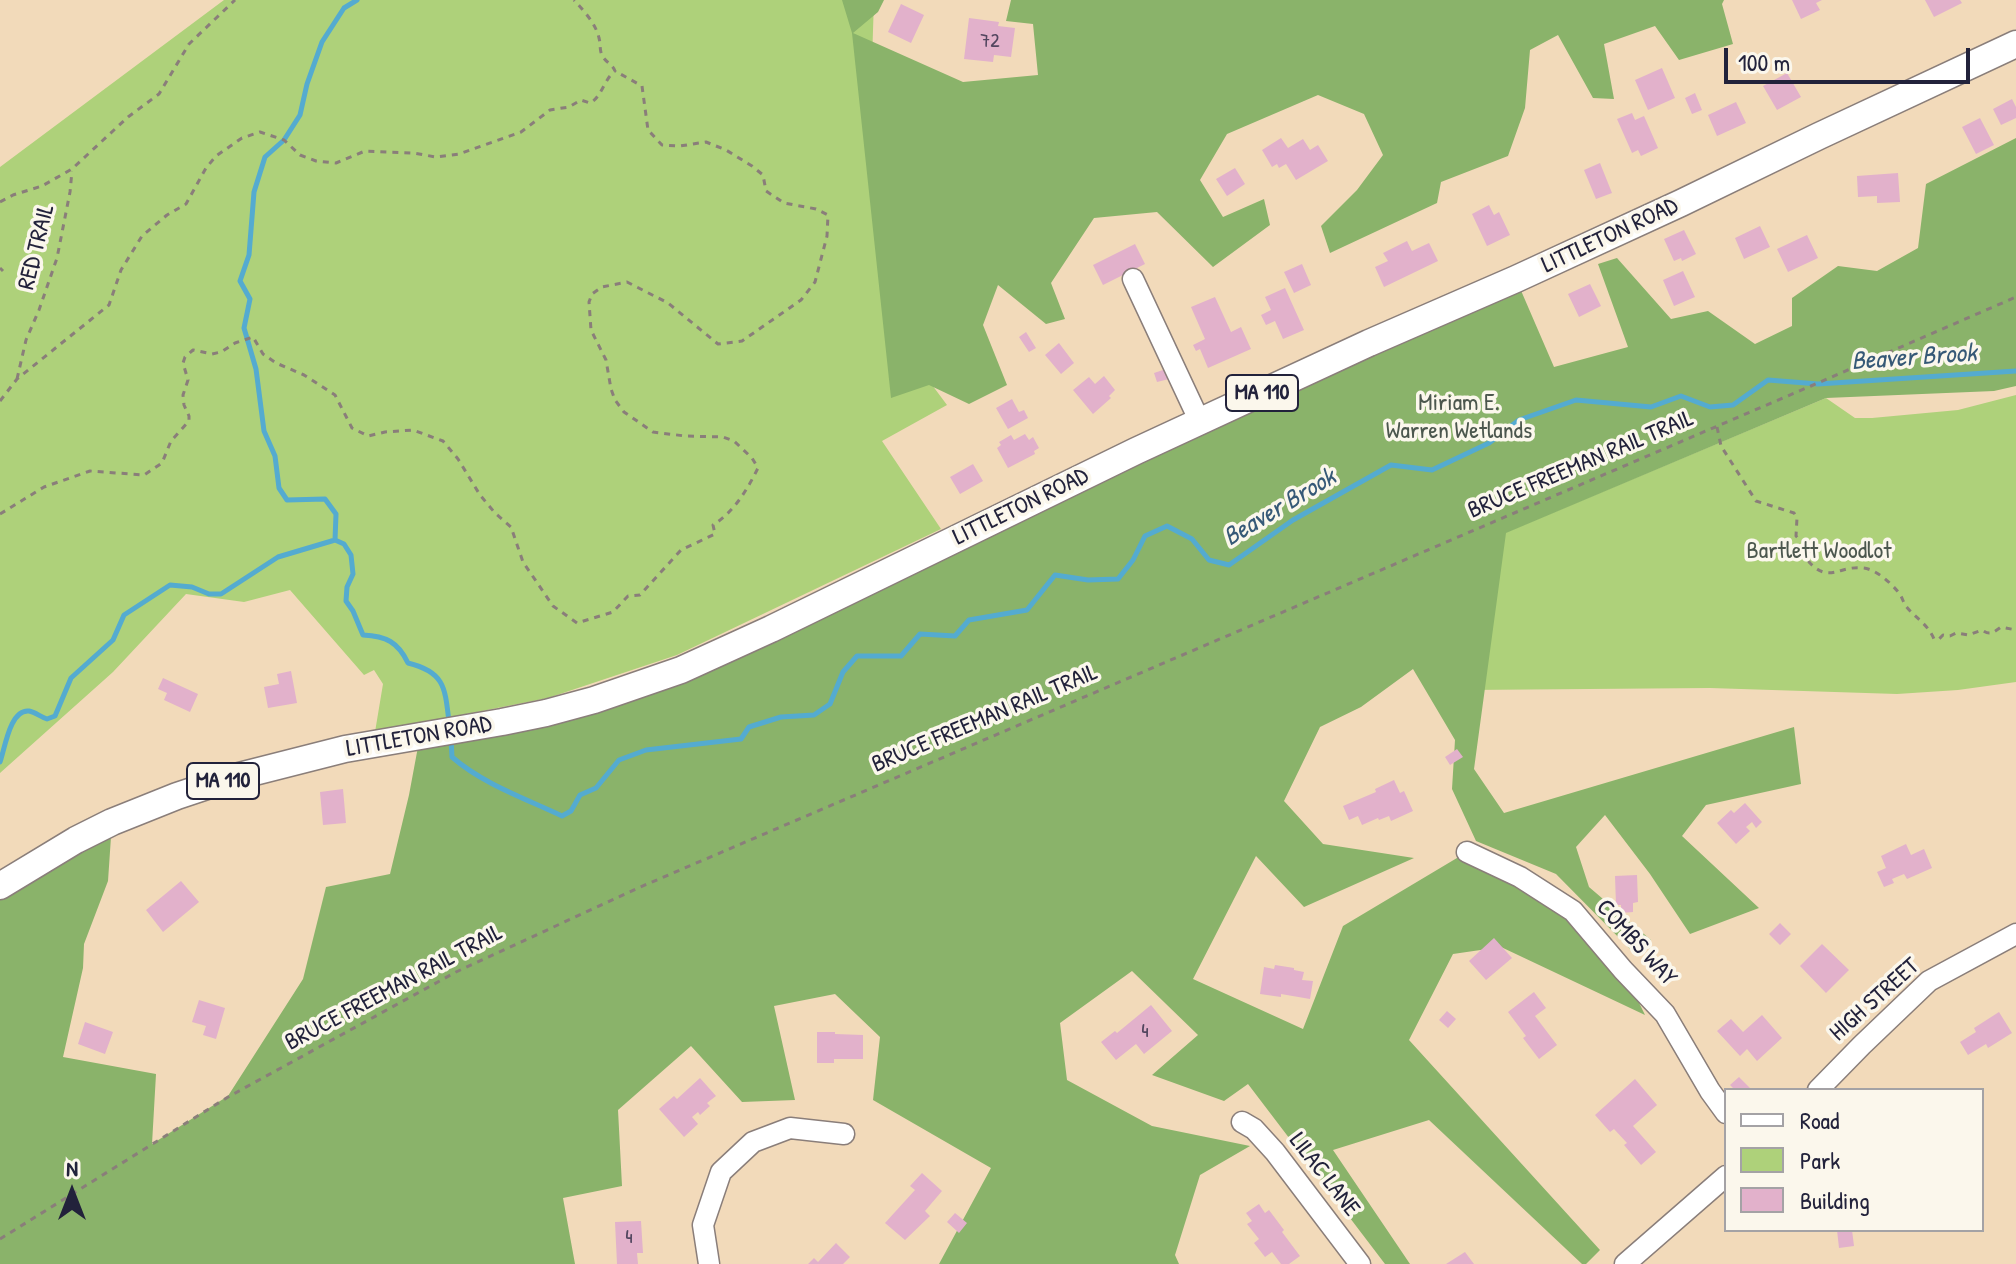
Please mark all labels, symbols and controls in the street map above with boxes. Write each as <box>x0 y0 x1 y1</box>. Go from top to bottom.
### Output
house number: 72 <box>980 30 1000 54</box>
scale bar <box>1728 32 1974 82</box>
text: 100 m <box>1738 46 1790 78</box>
street label: LITTLETON ROAD <box>1537 192 1683 280</box>
street label: RED TRAIL <box>13 201 61 293</box>
water label: Beaver Brook <box>1850 338 1978 378</box>
road number: MA 110 <box>1226 375 1298 411</box>
park label: Miriam E. Warren Wetlands <box>1386 390 1532 446</box>
street label: BRUCE FREEMAN RAIL TRAIL <box>1464 404 1698 526</box>
street label: LITTLETON ROAD <box>949 462 1093 552</box>
water label: Beaver Brook <box>1218 462 1342 554</box>
park label: Bartlett Woodlot <box>1747 538 1891 566</box>
street label: BRUCE FREEMAN RAIL TRAIL <box>868 658 1102 780</box>
street label: LITTLETON ROAD <box>344 710 494 764</box>
road number: MA 110 <box>187 763 259 799</box>
street label: COMBS WAY <box>1590 894 1682 992</box>
street label: BRUCE FREEMAN RAIL TRAIL <box>280 918 508 1058</box>
street label: HIGH STREET <box>1824 952 1926 1048</box>
house number: 4 <box>1141 1020 1149 1044</box>
legend <box>1724 1088 1984 1232</box>
text: Road <box>1800 1104 1839 1136</box>
street label: LILAC LANE <box>1283 1128 1365 1222</box>
text: Park <box>1800 1144 1840 1176</box>
north arrow <box>32 1152 112 1232</box>
text: N <box>66 1153 78 1183</box>
text: Building <box>1800 1184 1870 1216</box>
house number: 4 <box>625 1226 633 1250</box>

